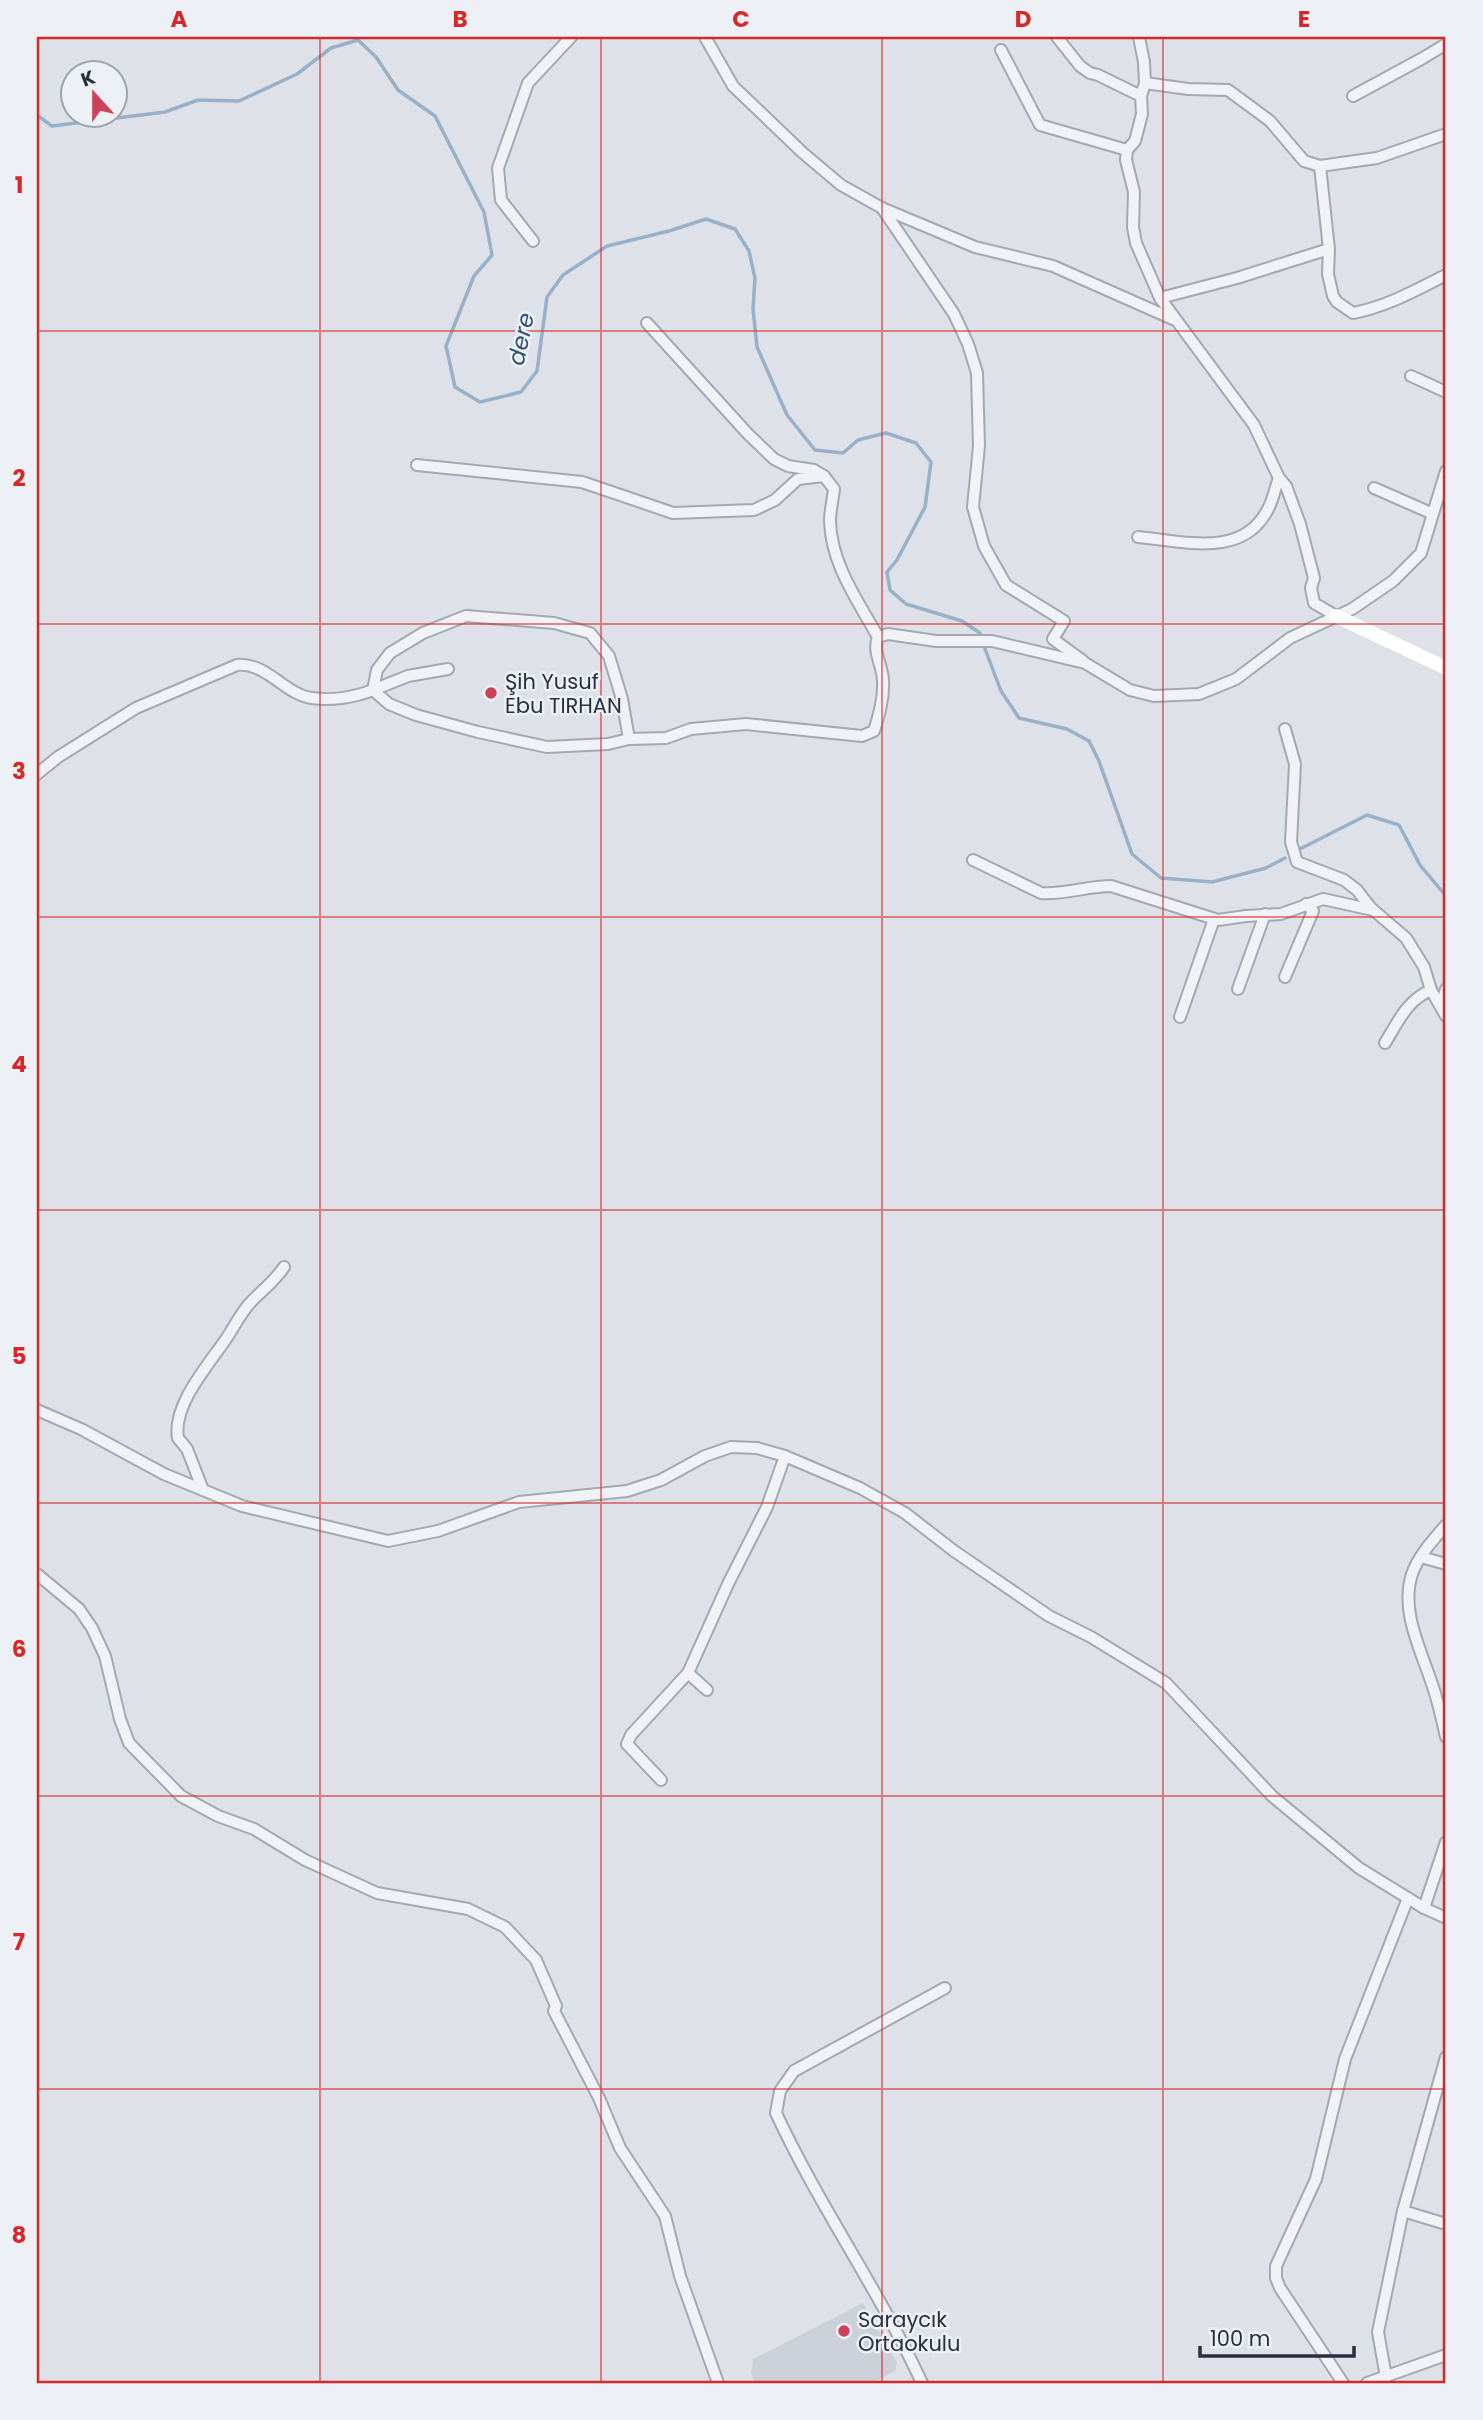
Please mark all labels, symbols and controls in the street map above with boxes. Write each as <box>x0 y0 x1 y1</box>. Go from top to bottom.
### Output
text: A <box>171 3 188 35</box>
text: B <box>452 3 468 35</box>
text: C <box>732 3 750 35</box>
text: D <box>1015 3 1031 35</box>
text: E <box>1298 3 1310 35</box>
north arrow <box>60 60 130 130</box>
text: K <box>77 64 99 94</box>
text: 1 <box>15 169 23 201</box>
water label: dere <box>500 310 542 368</box>
text: 2 <box>12 462 26 494</box>
place label: Şih Yusuf Ebu TIRHAN <box>505 667 622 720</box>
marker: Şih Yusuf Ebu TIRHAN <box>483 685 499 701</box>
text: 3 <box>12 755 26 787</box>
text: 4 <box>11 1048 27 1080</box>
text: 5 <box>12 1340 26 1372</box>
text: 6 <box>12 1633 26 1665</box>
text: 7 <box>13 1926 25 1958</box>
text: 8 <box>12 2219 26 2251</box>
place label: Saraycık Ortaokulu <box>858 2305 960 2358</box>
scale bar <box>1200 2315 1354 2359</box>
marker: Saraycık Ortaokulu <box>836 2323 852 2339</box>
text: 100 m <box>1210 2324 1270 2353</box>

